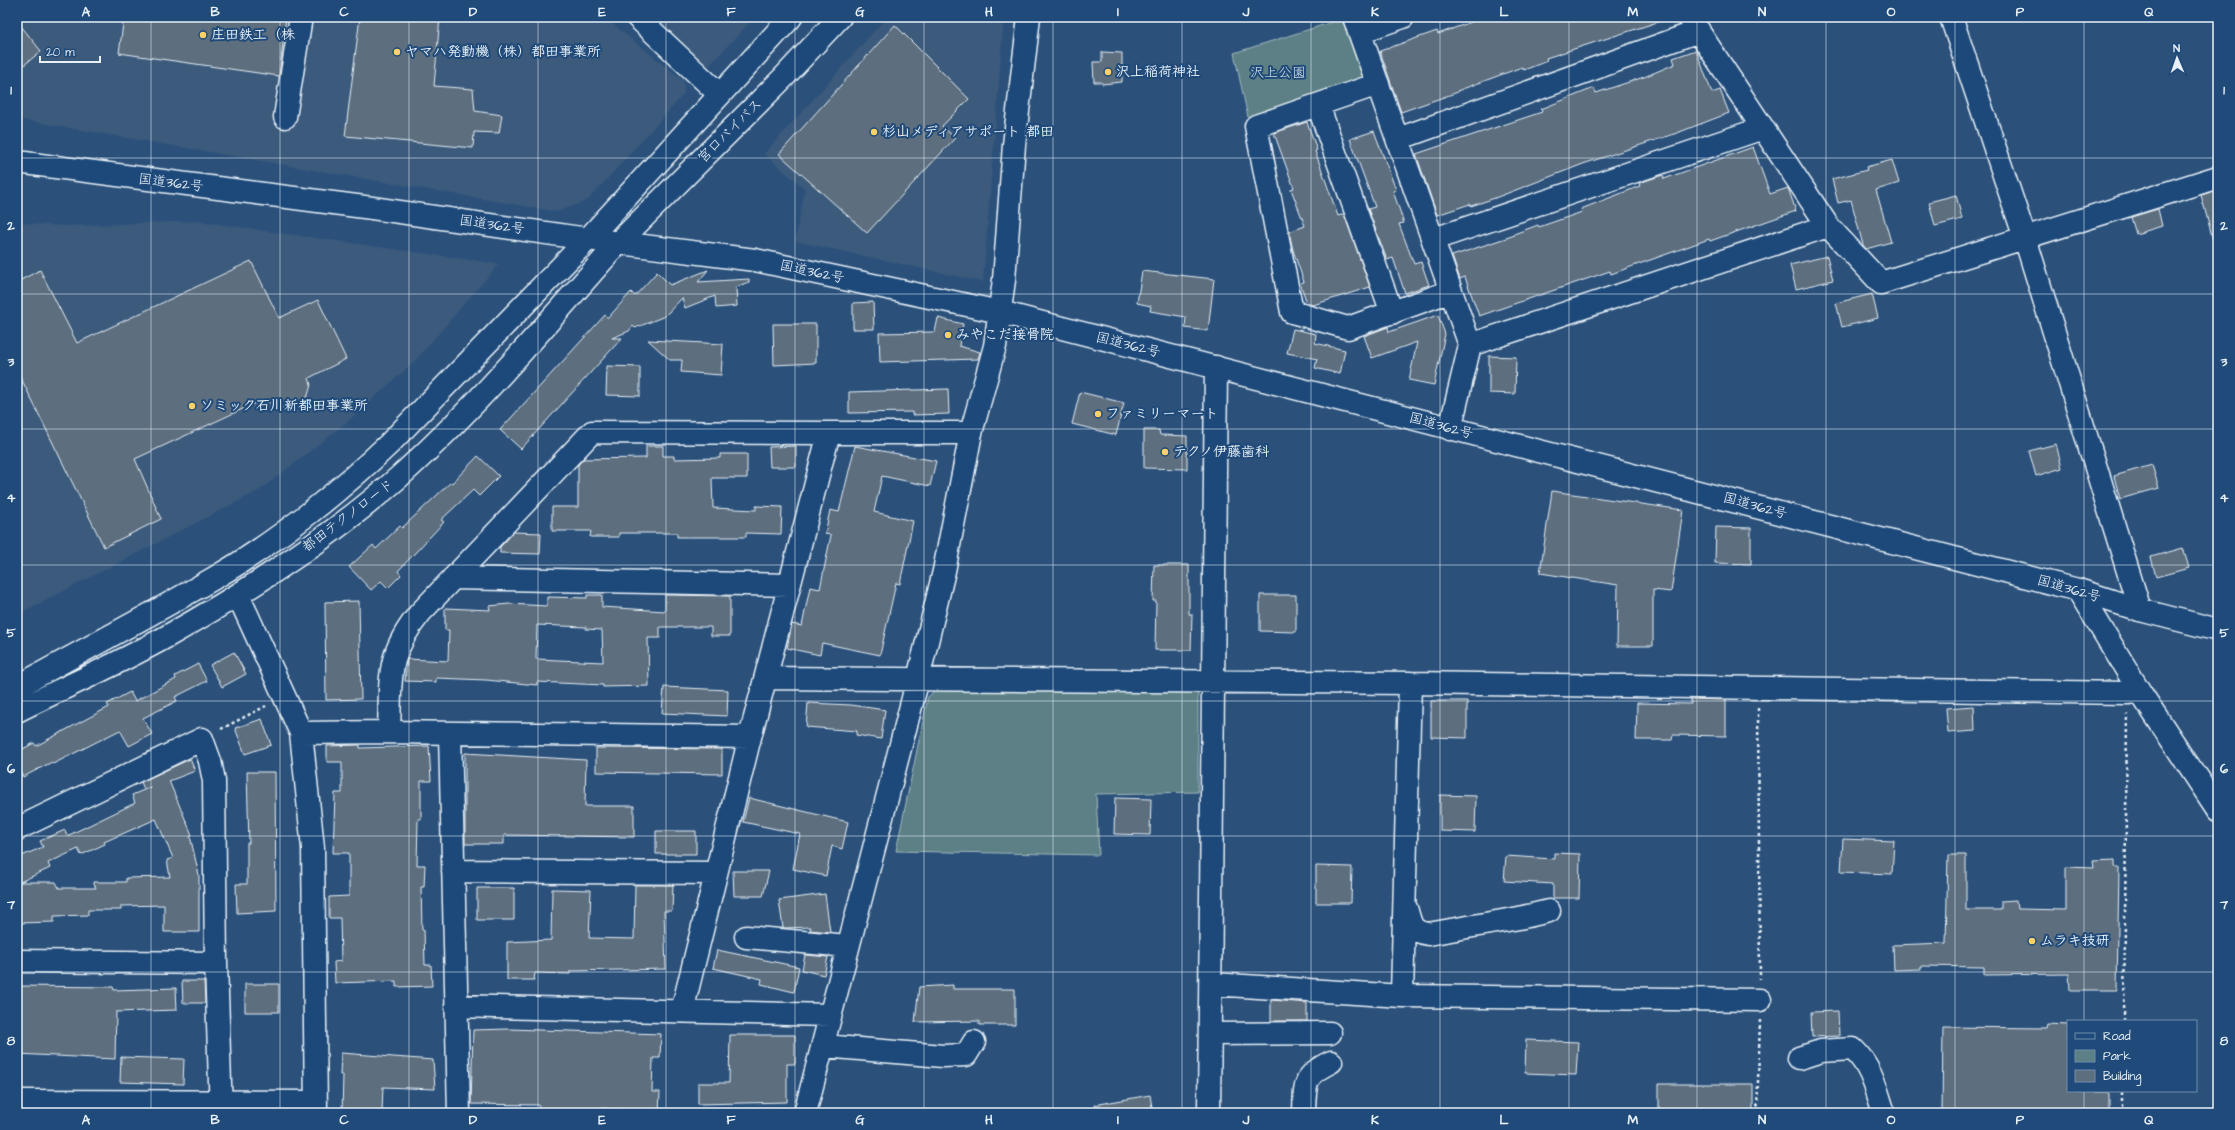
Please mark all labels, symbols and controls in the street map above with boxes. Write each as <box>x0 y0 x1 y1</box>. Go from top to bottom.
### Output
text: A <box>82 3 91 21</box>
text: B <box>210 3 220 21</box>
text: C <box>339 3 349 21</box>
text: D <box>469 3 478 21</box>
text: E <box>598 3 606 21</box>
text: F <box>726 3 736 21</box>
text: G <box>855 3 865 21</box>
text: H <box>985 3 993 21</box>
text: I <box>1117 3 1119 21</box>
text: J <box>1242 3 1250 21</box>
text: K <box>1371 3 1379 21</box>
text: L <box>1499 3 1509 21</box>
text: M <box>1628 3 1639 21</box>
text: N <box>1758 3 1766 21</box>
text: O <box>1887 3 1896 21</box>
text: P <box>2016 3 2025 21</box>
text: Q <box>2144 3 2154 21</box>
place label: 庄田鉄工（株 <box>211 25 295 45</box>
marker: 庄田鉄工（株 <box>198 30 208 40</box>
scale bar <box>40 38 100 64</box>
north arrow <box>2157 38 2197 78</box>
text: N <box>2173 41 2180 56</box>
place label: ヤマハ発動機（株）都田事業所 <box>405 42 601 62</box>
text: 20 m <box>46 44 75 61</box>
marker: ヤマハ発動機（株）都田事業所 <box>392 47 402 57</box>
place label: 沢上稲荷神社 <box>1116 62 1200 82</box>
park label: 沢上公園 <box>1250 63 1306 83</box>
marker: 沢上稲荷神社 <box>1103 67 1113 77</box>
text: 1 <box>10 81 12 99</box>
text: 1 <box>2223 81 2225 99</box>
street label: 宮口バイパス <box>693 94 767 168</box>
place label: 杉山メディアサポート 都田 <box>882 122 1054 142</box>
marker: 杉山メディアサポート 都田 <box>869 127 879 137</box>
street label: 国道362号 <box>137 169 205 197</box>
street label: 国道362号 <box>458 211 526 239</box>
text: 2 <box>6 217 15 235</box>
text: 2 <box>2219 217 2228 235</box>
street label: 国道362号 <box>778 255 846 289</box>
place label: みやこだ接骨院 <box>956 325 1054 345</box>
street label: 国道362号 <box>1094 327 1162 363</box>
marker: みやこだ接骨院 <box>943 330 953 340</box>
text: 3 <box>7 353 15 371</box>
text: 3 <box>2220 353 2228 371</box>
place label: ソミック石川新都田事業所 <box>200 396 368 416</box>
marker: ソミック石川新都田事業所 <box>187 401 197 411</box>
place label: ファミリーマート <box>1106 404 1219 424</box>
street label: 国道362号 <box>1407 408 1475 444</box>
marker: ファミリーマート <box>1093 409 1103 419</box>
place label: テクノ伊藤歯科 <box>1173 442 1270 462</box>
marker: テクノ伊藤歯科 <box>1160 447 1170 457</box>
street label: 都田テクノロード <box>298 475 398 557</box>
street label: 国道362号 <box>1721 488 1789 524</box>
text: 4 <box>7 489 16 507</box>
text: 4 <box>2220 489 2229 507</box>
street label: 国道362号 <box>2035 570 2103 608</box>
text: 5 <box>6 624 16 642</box>
text: 5 <box>2219 624 2229 642</box>
text: 6 <box>7 760 16 778</box>
text: 6 <box>2220 760 2229 778</box>
text: 7 <box>6 896 16 914</box>
text: 7 <box>2219 896 2229 914</box>
place label: ムラキ技研 <box>2040 931 2110 951</box>
marker: ムラキ技研 <box>2027 936 2037 946</box>
legend <box>2067 1020 2197 1092</box>
text: Road <box>2103 1028 2131 1045</box>
text: 8 <box>7 1032 16 1050</box>
text: 8 <box>2220 1032 2229 1050</box>
text: Park <box>2103 1048 2131 1065</box>
text: Building <box>2103 1068 2141 1086</box>
text: A <box>82 1111 91 1129</box>
text: B <box>210 1111 220 1129</box>
text: C <box>339 1111 349 1129</box>
text: D <box>469 1111 478 1129</box>
text: E <box>598 1111 606 1129</box>
text: F <box>726 1111 736 1129</box>
text: G <box>855 1111 865 1129</box>
text: H <box>985 1111 993 1129</box>
text: I <box>1117 1111 1119 1129</box>
text: J <box>1242 1111 1250 1129</box>
text: K <box>1371 1111 1379 1129</box>
text: L <box>1499 1111 1509 1129</box>
text: M <box>1628 1111 1639 1129</box>
text: N <box>1758 1111 1766 1129</box>
text: O <box>1887 1111 1896 1129</box>
text: P <box>2016 1111 2025 1129</box>
text: Q <box>2144 1111 2154 1129</box>

